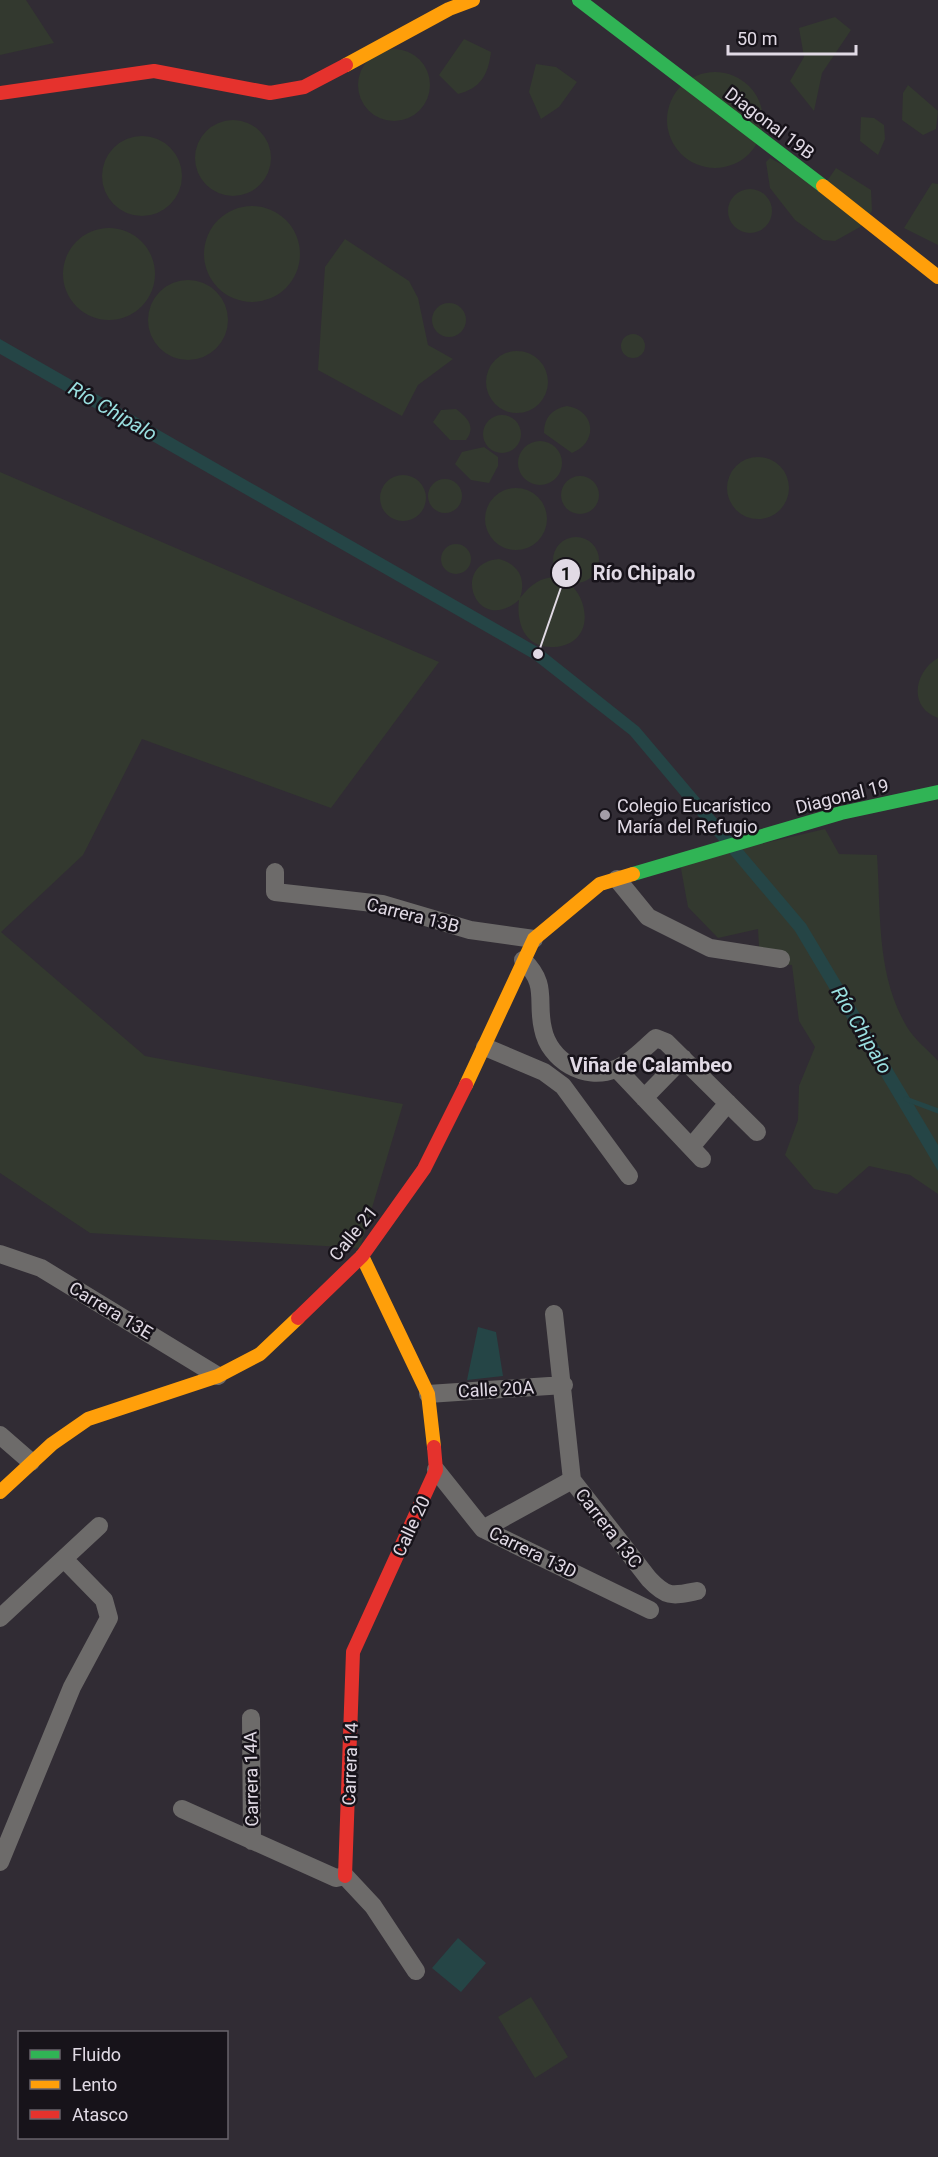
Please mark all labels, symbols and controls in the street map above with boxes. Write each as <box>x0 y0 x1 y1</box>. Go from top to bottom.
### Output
scale bar <box>728 18 856 56</box>
text: 50 m <box>737 28 777 49</box>
street label: Diagonal 19B <box>721 83 819 163</box>
water label: Río Chipalo <box>65 376 161 446</box>
callout: Río Chipalo <box>551 554 707 592</box>
text: Río Chipalo <box>593 561 695 585</box>
text: 1 <box>561 563 571 584</box>
street label: Diagonal 19 <box>793 774 891 818</box>
place label: Colegio Eucarístico María del Refugio <box>617 795 771 837</box>
marker: Colegio Eucarístico María del Refugio <box>598 808 612 822</box>
street label: Carrera 13B <box>365 893 461 937</box>
water label: Río Chipalo <box>826 982 898 1078</box>
district label: Viña de Calambeo <box>570 1053 732 1077</box>
street label: Calle 21 <box>325 1201 381 1265</box>
street label: Carrera 13E <box>65 1277 157 1343</box>
street label: Calle 20A <box>457 1377 535 1401</box>
street label: Carrera 13C <box>571 1484 647 1572</box>
street label: Calle 20 <box>388 1492 434 1560</box>
street label: Carrera 13D <box>486 1522 580 1582</box>
street label: Carrera 14 <box>338 1722 362 1806</box>
street label: Carrera 14A <box>240 1731 262 1827</box>
legend <box>18 2031 228 2139</box>
text: Fluido <box>72 2044 121 2065</box>
text: Lento <box>72 2074 117 2095</box>
text: Atasco <box>72 2104 128 2125</box>

